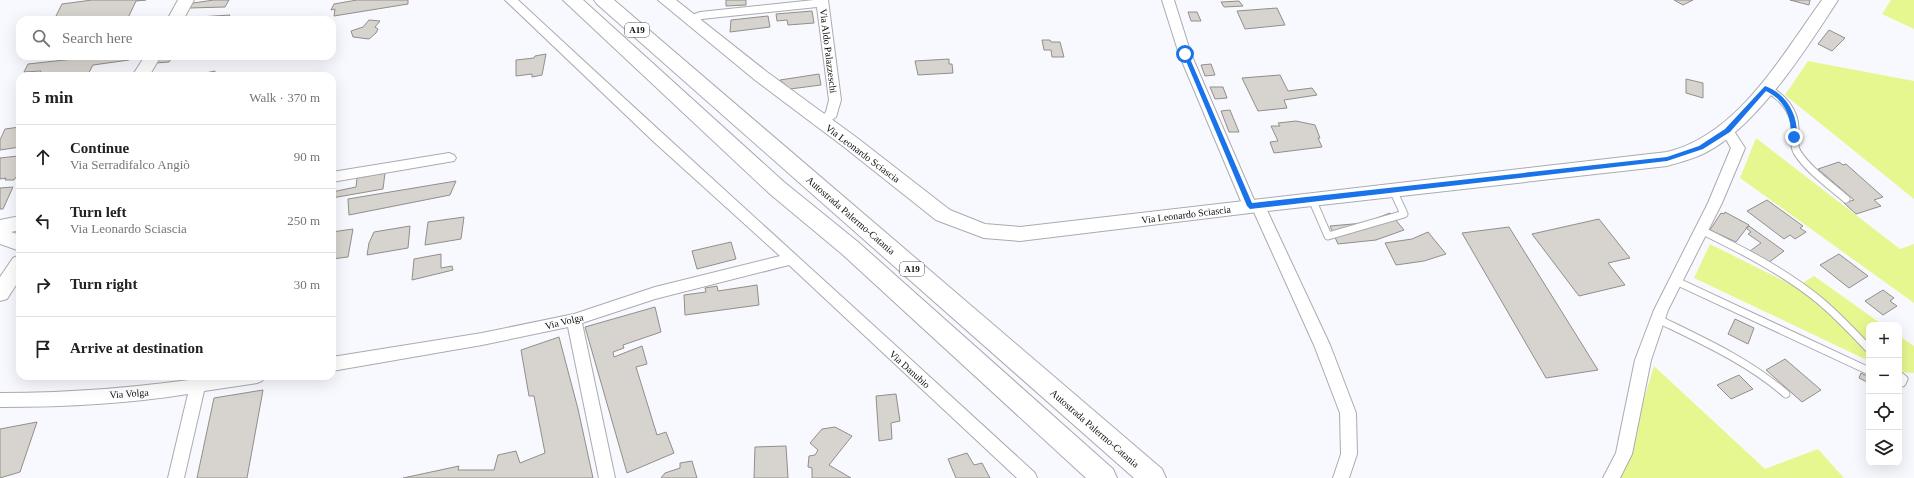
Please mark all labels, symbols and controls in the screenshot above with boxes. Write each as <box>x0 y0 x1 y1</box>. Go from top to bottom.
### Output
street label: Via Aldo Palazzeschi <box>818 8 839 94</box>
search box <box>16 16 336 60</box>
road number: A19 <box>625 23 649 37</box>
icon: search <box>30 27 52 49</box>
text: Search here <box>62 30 132 46</box>
route start <box>1176 45 1194 63</box>
text: 5 min <box>32 88 73 107</box>
text: Walk · 370 m <box>249 90 320 105</box>
street label: Via Leonardo Sciascia <box>823 122 902 185</box>
route end <box>1785 128 1803 146</box>
text: Continue <box>70 140 129 156</box>
icon: ahead <box>32 146 54 168</box>
text: 90 m <box>294 149 320 164</box>
text: Via Serradifalco Angiò <box>70 157 190 172</box>
street label: Autostrada Palermo-Catania <box>804 174 898 257</box>
street label: Via Leonardo Sciascia <box>1141 203 1232 225</box>
text: Turn left <box>70 204 127 220</box>
icon: left <box>32 210 54 232</box>
text: 250 m <box>287 213 320 228</box>
text: Via Leonardo Sciascia <box>70 221 187 236</box>
road number: A19 <box>900 262 924 276</box>
icon: right <box>32 274 54 296</box>
text: Turn right <box>70 276 137 292</box>
text: 30 m <box>294 277 320 292</box>
street label: Via Volga <box>544 311 585 332</box>
map controls <box>1866 322 1902 466</box>
button: + <box>1866 322 1902 358</box>
icon: arrive <box>32 338 54 360</box>
text: Arrive at destination <box>70 340 203 356</box>
street label: Via Danubio <box>887 348 932 390</box>
button: − <box>1866 358 1902 394</box>
street label: Via Volga <box>109 387 150 400</box>
street label: Autostrada Palermo-Catania <box>1048 387 1142 470</box>
button: locate <box>1866 394 1902 430</box>
button: layers <box>1866 430 1902 466</box>

